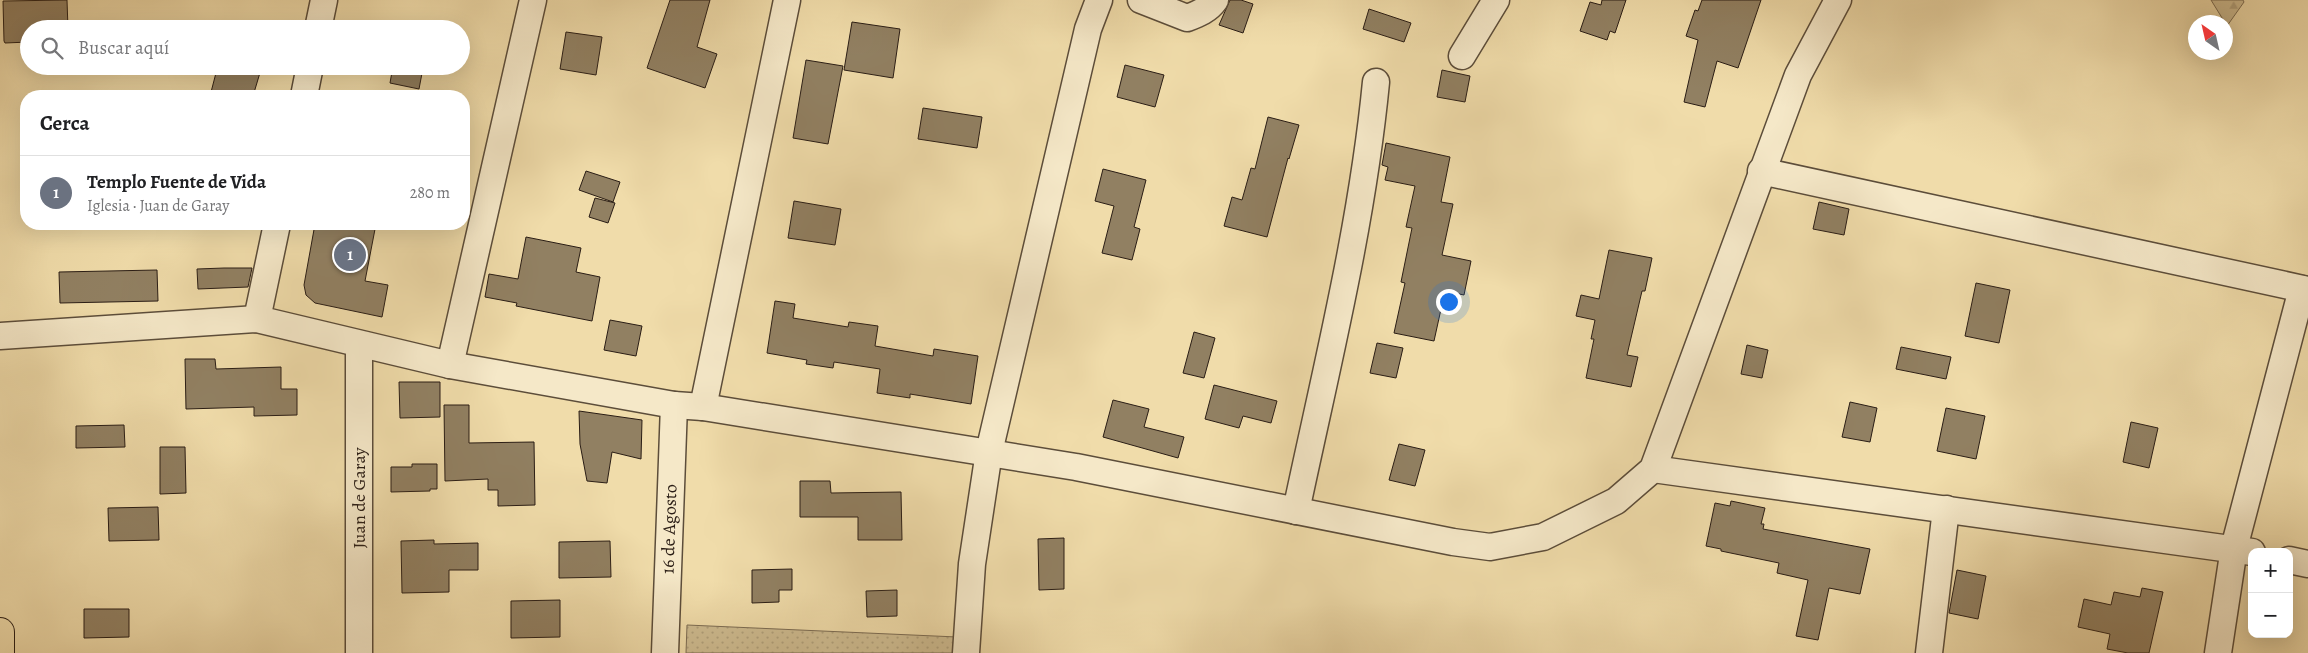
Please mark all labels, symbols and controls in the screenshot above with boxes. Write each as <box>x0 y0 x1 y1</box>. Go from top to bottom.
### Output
north arrow <box>2188 15 2233 60</box>
search box <box>20 20 470 75</box>
icon: search <box>38 34 66 62</box>
text: Buscar aquí <box>78 35 169 61</box>
text: Cerca <box>40 109 90 137</box>
text: Templo Fuente de Vida <box>87 169 266 195</box>
text: 1 <box>53 182 59 204</box>
text: 280 m <box>410 182 450 204</box>
text: Iglesia · Juan de Garay <box>87 195 229 217</box>
pin: 1 <box>334 236 366 274</box>
your location <box>1436 289 1462 315</box>
street label: Juan de Garay <box>347 446 371 549</box>
street label: 16 de Agosto <box>655 484 683 574</box>
map controls <box>2248 548 2293 638</box>
button: + <box>2248 548 2293 593</box>
button: − <box>2248 593 2293 638</box>

